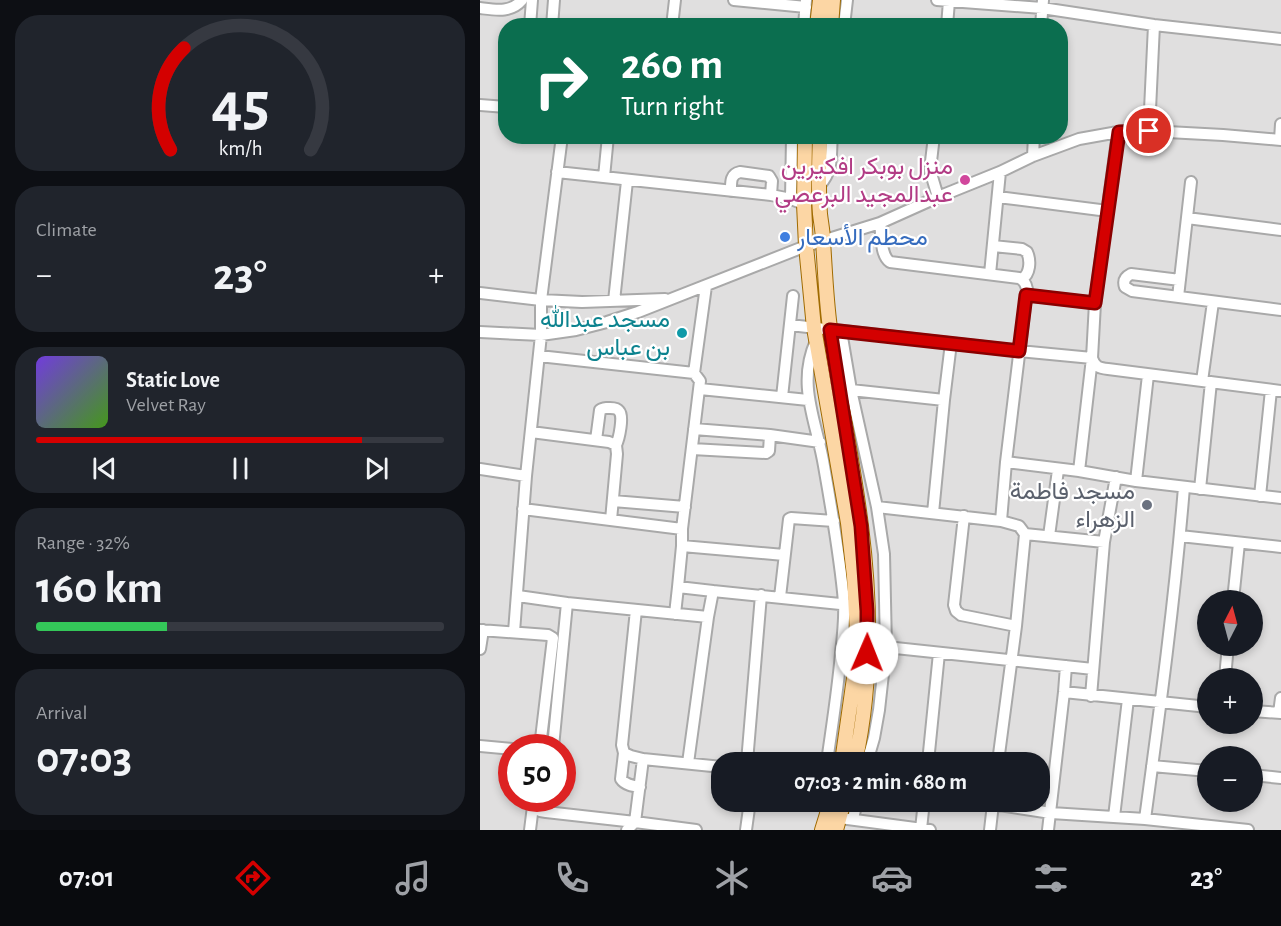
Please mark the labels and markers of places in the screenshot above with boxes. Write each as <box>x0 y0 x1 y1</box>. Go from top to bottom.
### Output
pin <box>1123 105 1174 156</box>
place label: منزل بوبكر افكيرين عبدالمجيد البرعصي <box>774 155 953 213</box>
marker: منزل بوبكر افكيرين عبدالمجيد البرعصي <box>958 173 972 187</box>
place label: محطم الأسعار <box>796 223 928 253</box>
marker: محطم الأسعار <box>778 230 792 244</box>
place label: مسجد عبدالله بن عباس <box>540 305 670 361</box>
marker: مسجد عبدالله بن عباس <box>675 326 689 340</box>
place label: مسجد فاطمة الزهراء <box>1010 480 1135 534</box>
marker: مسجد فاطمة الزهراء <box>1140 498 1154 512</box>

